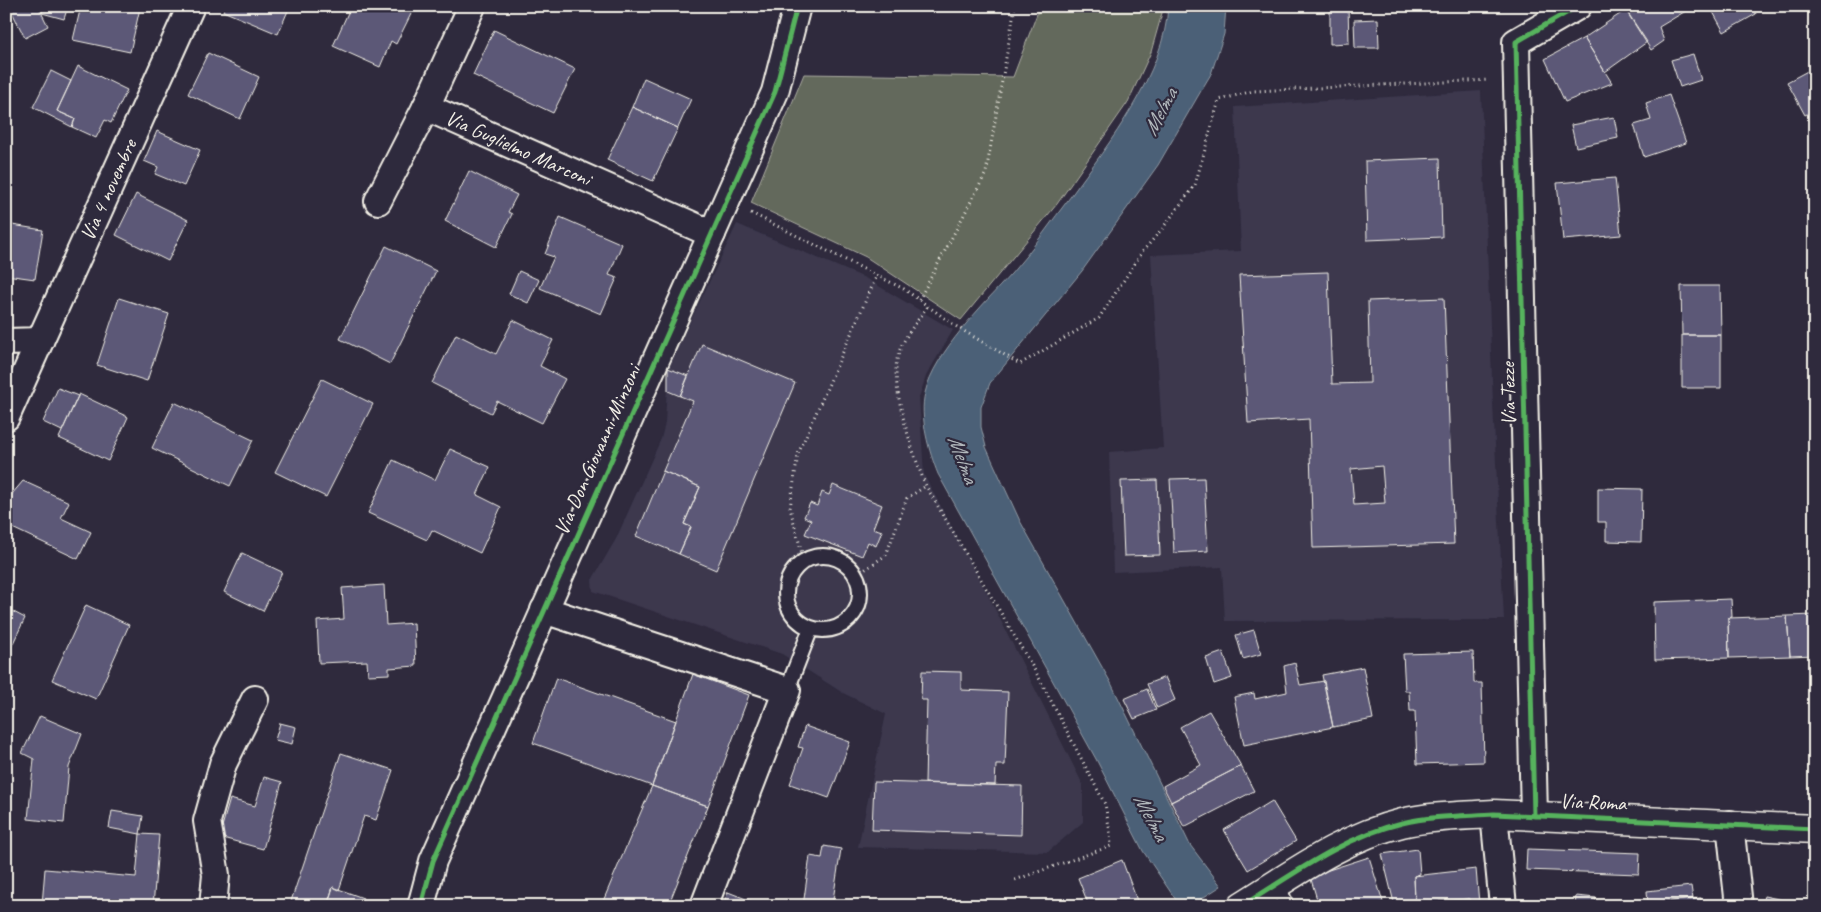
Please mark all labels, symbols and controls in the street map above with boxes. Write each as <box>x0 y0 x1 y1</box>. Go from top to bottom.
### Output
water label: Melma <box>1136 82 1185 140</box>
street label: Via Guglielmo Marconi <box>442 104 598 193</box>
street label: Via 4 novembre <box>74 134 143 244</box>
street label: Via Don Giovanni Minzoni <box>548 358 647 539</box>
street label: Via Tezze <box>1494 360 1522 426</box>
water label: Melma <box>941 431 986 489</box>
street label: Via Roma <box>1559 788 1629 816</box>
water label: Melma <box>1127 789 1176 847</box>

